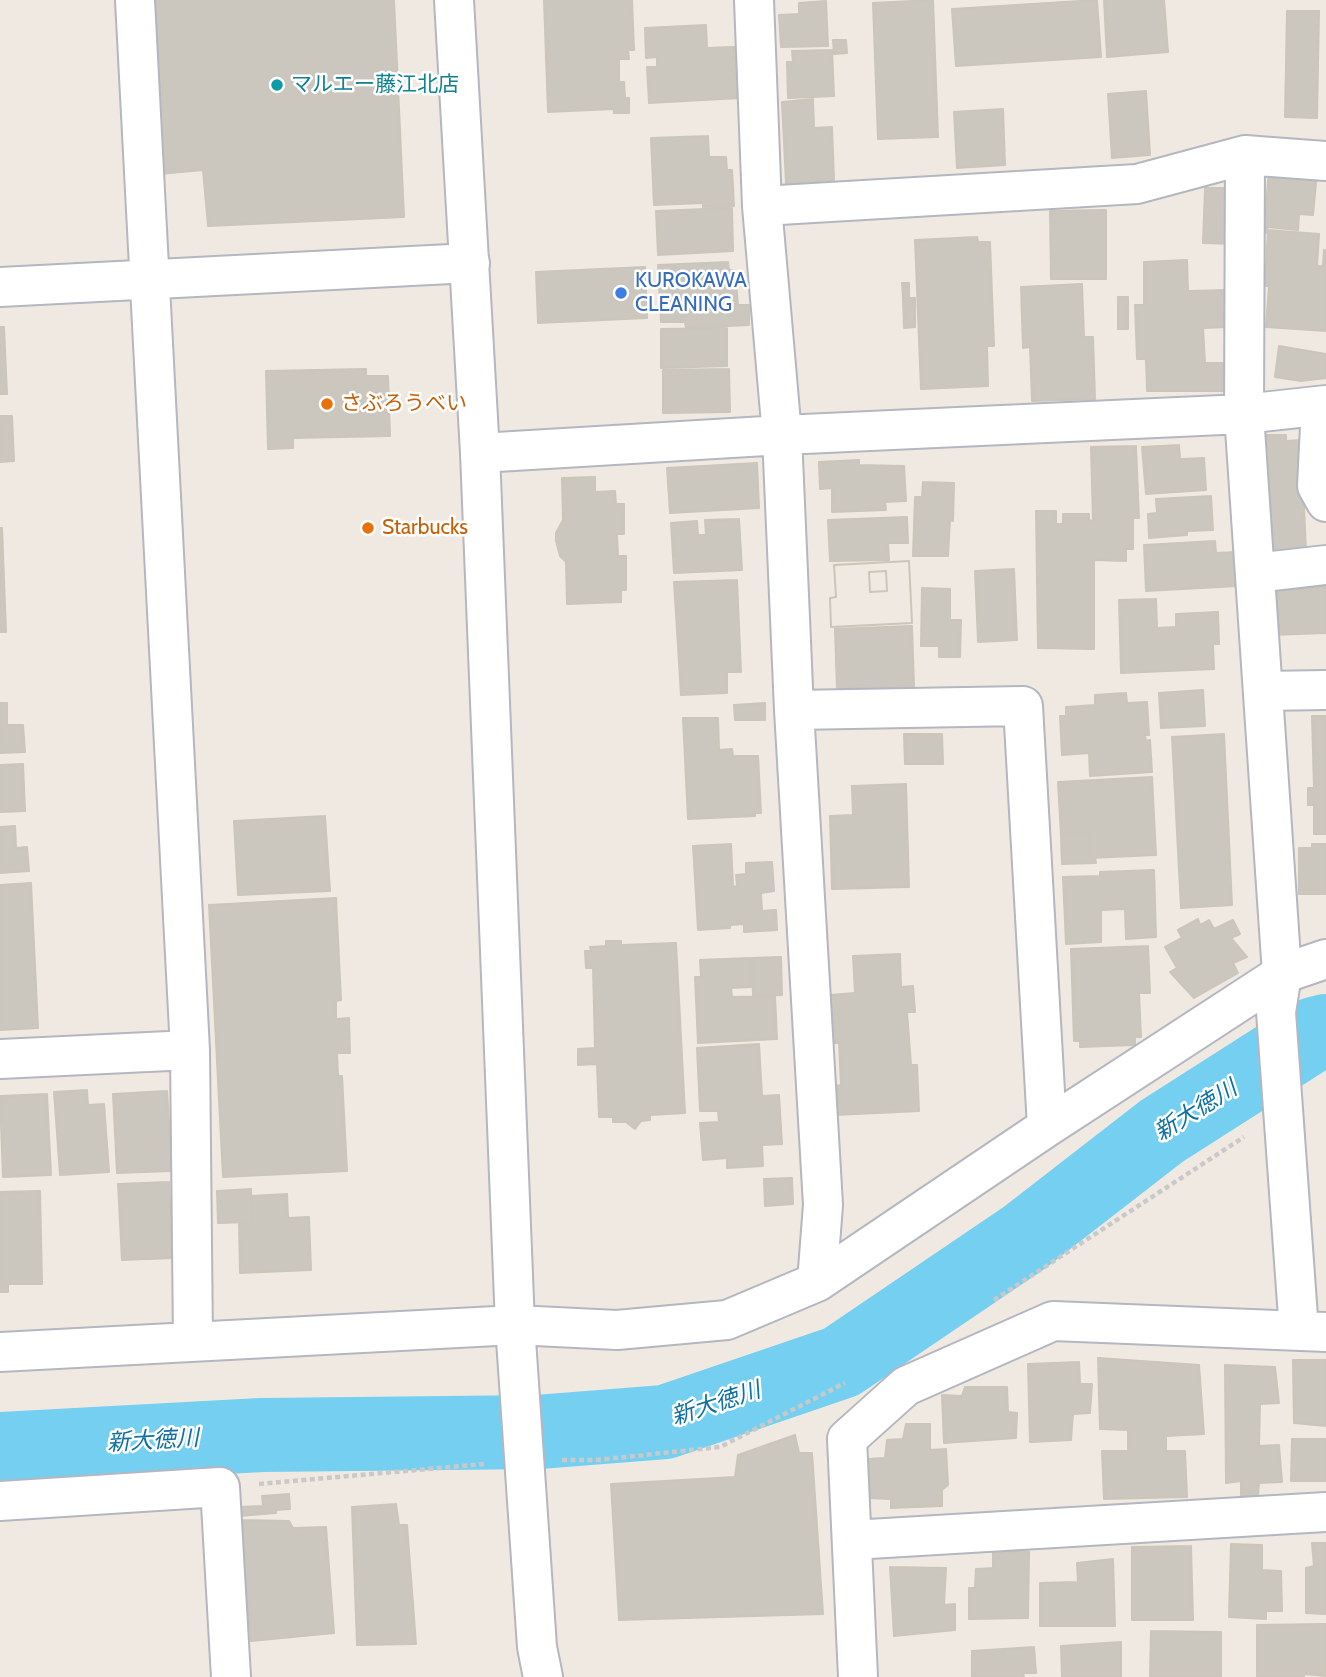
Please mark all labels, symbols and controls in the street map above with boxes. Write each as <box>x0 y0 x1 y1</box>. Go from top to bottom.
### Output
place label: マルエー藤江北店 <box>291 72 459 98</box>
marker: マルエー藤江北店 <box>269 77 285 93</box>
place label: KUROKAWA CLEANING <box>635 268 747 318</box>
marker: KUROKAWA CLEANING <box>613 285 629 301</box>
place label: さぶろうべい <box>341 391 467 417</box>
marker: さぶろうべい <box>319 396 335 412</box>
place label: Starbucks <box>382 515 468 541</box>
marker: Starbucks <box>360 520 376 536</box>
water label: 新大徳川 <box>1150 1075 1242 1147</box>
water label: 新大徳川 <box>668 1377 764 1431</box>
water label: 新大徳川 <box>106 1425 200 1457</box>

